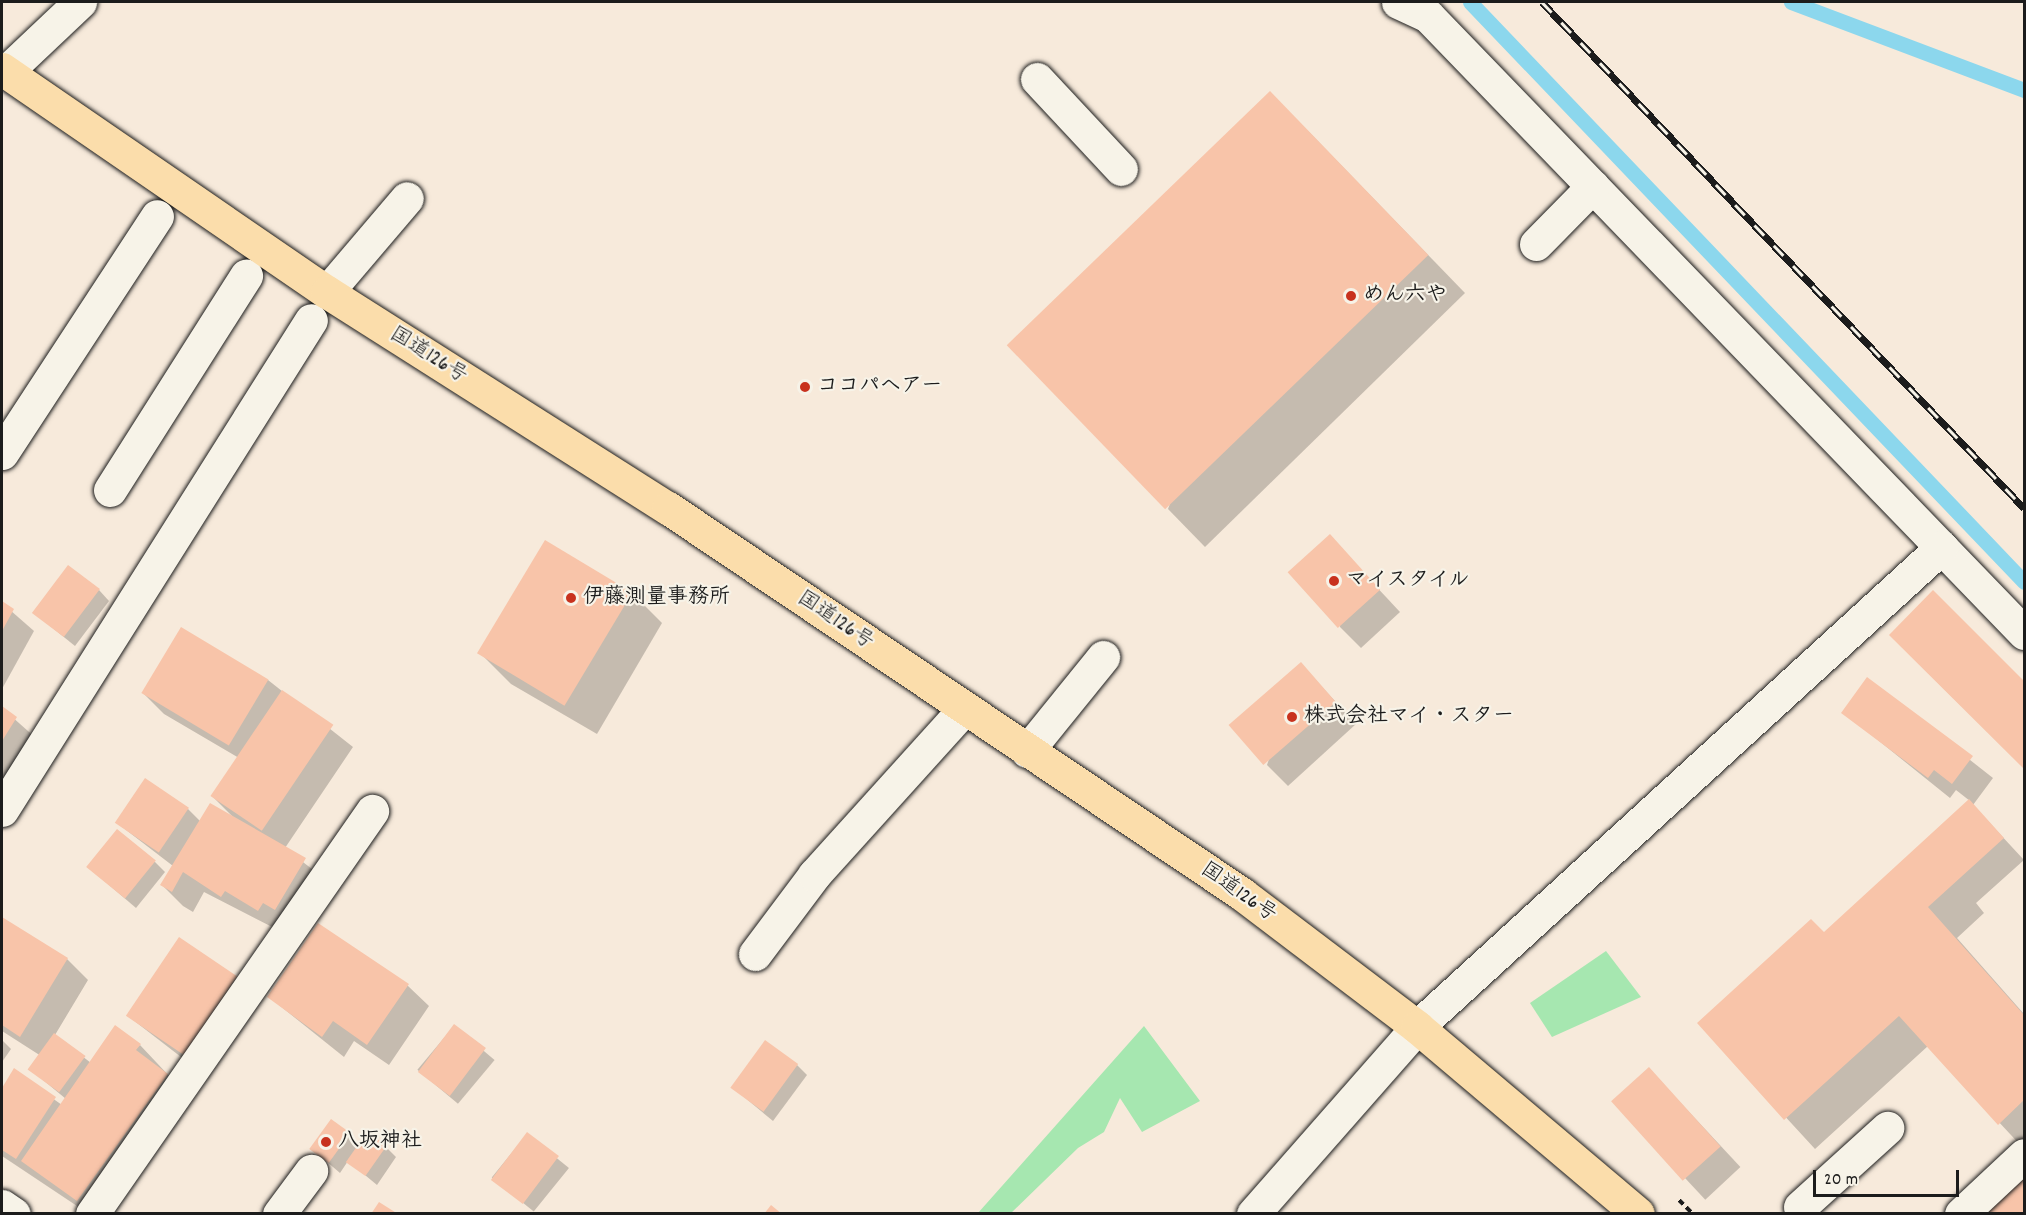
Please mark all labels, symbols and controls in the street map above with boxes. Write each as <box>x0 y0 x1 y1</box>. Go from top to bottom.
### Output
place label: めん六や <box>1363 283 1447 309</box>
marker: めん六や <box>1344 289 1358 303</box>
street label: 国道126号 <box>384 322 472 390</box>
place label: ココパヘアー <box>817 374 942 400</box>
marker: ココパヘアー <box>798 380 812 394</box>
place label: マイスタイル <box>1346 568 1472 594</box>
marker: マイスタイル <box>1327 574 1341 588</box>
place label: 伊藤測量事務所 <box>583 585 730 611</box>
street label: 国道126号 <box>792 586 878 656</box>
marker: 伊藤測量事務所 <box>564 591 578 605</box>
place label: 株式会社マイ・スター <box>1304 704 1514 730</box>
marker: 株式会社マイ・スター <box>1285 710 1299 724</box>
street label: 国道126号 <box>1195 858 1281 928</box>
place label: 八坂神社 <box>338 1129 422 1155</box>
marker: 八坂神社 <box>319 1135 333 1149</box>
scale bar <box>1816 1158 1962 1196</box>
text: 20 m <box>1824 1168 1858 1193</box>

